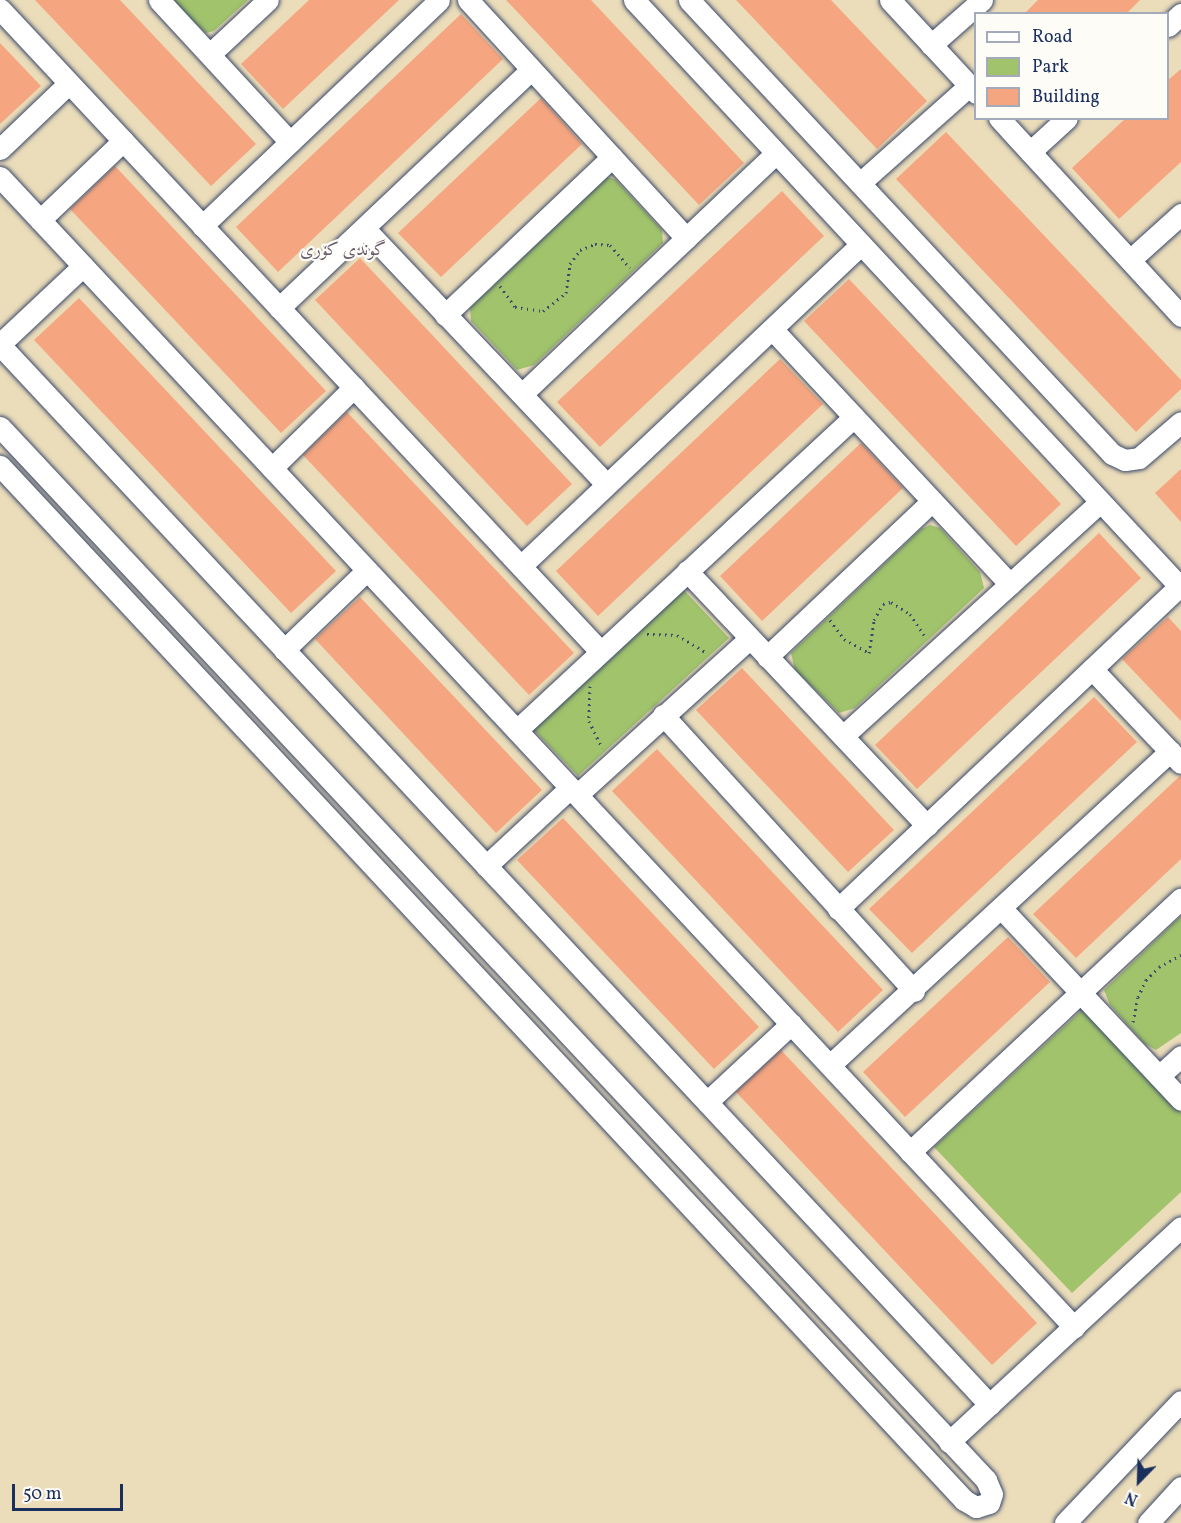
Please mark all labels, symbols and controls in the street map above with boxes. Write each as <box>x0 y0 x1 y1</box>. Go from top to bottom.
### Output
legend <box>974 12 1169 120</box>
text: Road <box>1032 25 1073 50</box>
text: Park <box>1032 55 1069 80</box>
text: Building <box>1032 85 1100 110</box>
district label: گوندی کۆری <box>300 240 386 262</box>
north arrow <box>1109 1451 1169 1511</box>
scale bar <box>15 1472 126 1510</box>
text: 50 m <box>23 1482 62 1507</box>
text: N <box>1122 1485 1142 1510</box>

